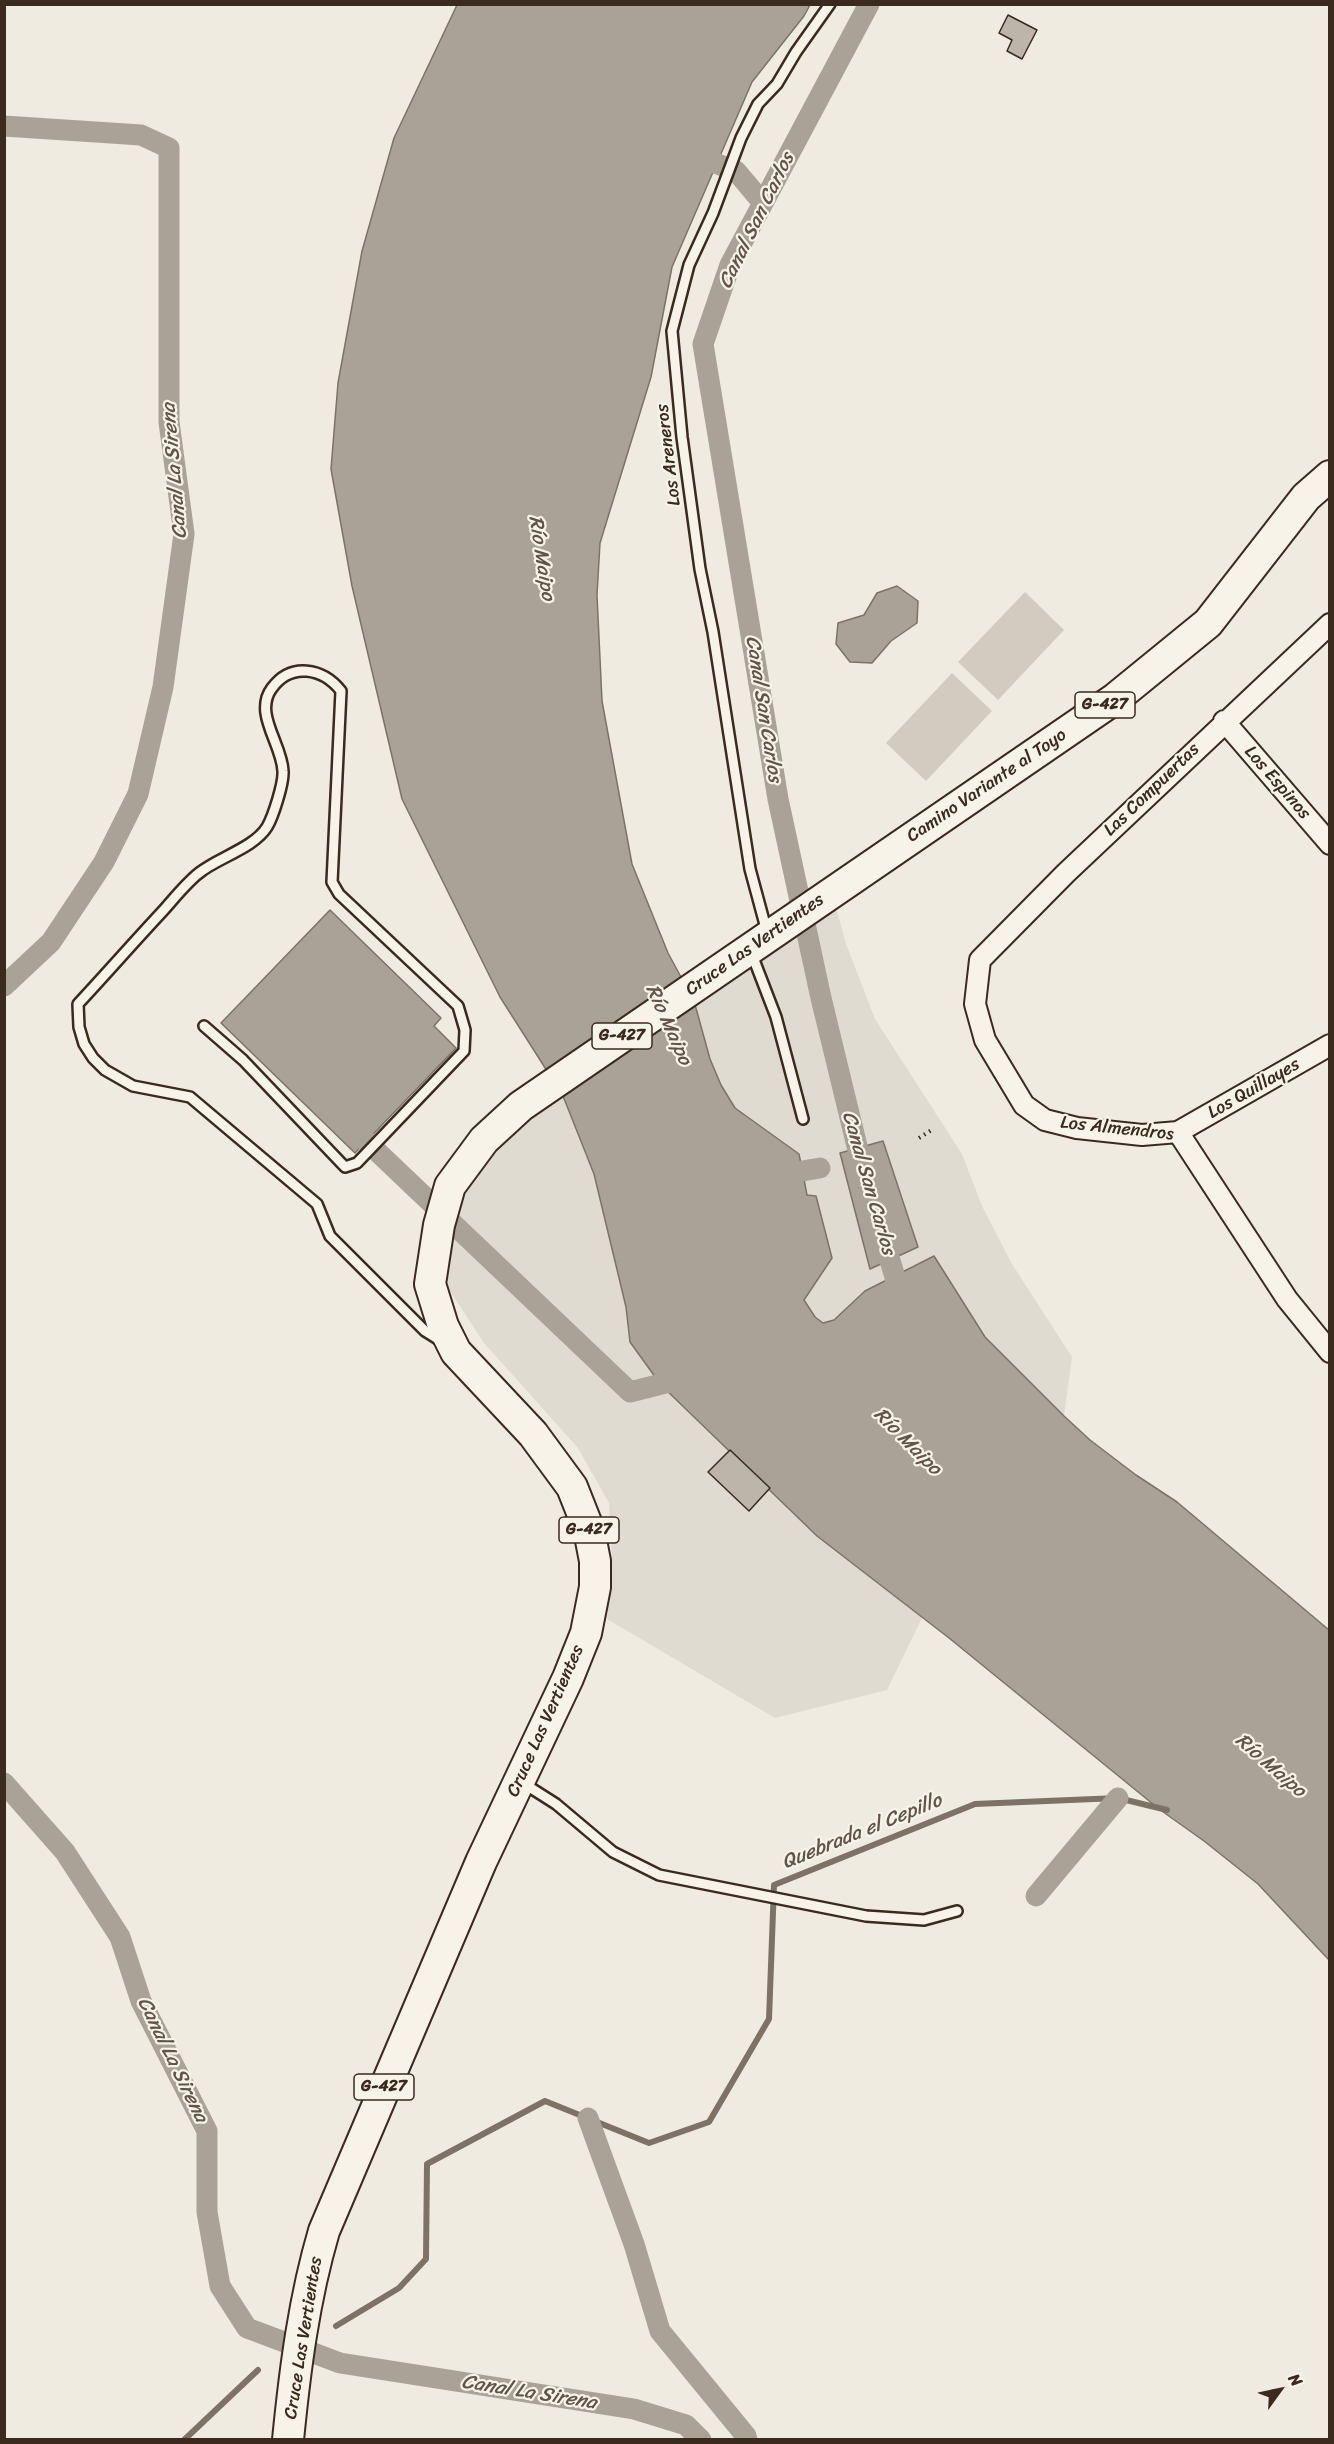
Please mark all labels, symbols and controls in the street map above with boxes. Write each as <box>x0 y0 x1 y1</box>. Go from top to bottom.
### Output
water label: Canal San Carlos <box>714 149 800 293</box>
water label: Canal La Sirena <box>157 402 193 540</box>
street label: Los Areneros <box>652 403 686 507</box>
water label: Río Maipo <box>522 514 560 602</box>
water label: Canal San Carlos <box>740 634 786 784</box>
road number: G-427 <box>1075 692 1135 718</box>
street label: Camino Variante al Toyo <box>903 724 1071 848</box>
street label: Las Compuertas <box>1100 739 1204 841</box>
street label: Los Espinos <box>1239 742 1315 824</box>
street label: Cruce Las Vertientes <box>682 889 828 1001</box>
water label: Río Maipo <box>640 981 696 1069</box>
road number: G-427 <box>592 1023 652 1049</box>
street label: Los Quillayes <box>1204 1054 1304 1124</box>
water label: Canal San Carlos <box>836 1109 900 1257</box>
street label: Los Almendros <box>1059 1112 1175 1146</box>
water label: Río Maipo <box>868 1403 946 1481</box>
road number: G-427 <box>559 1517 619 1543</box>
street label: Cruce Las Vertientes <box>503 1642 589 1800</box>
water label: Río Maipo <box>1230 1729 1310 1803</box>
water label: Quebrada el Cepillo <box>779 1789 945 1875</box>
water label: Canal La Sirena <box>131 1994 213 2126</box>
road number: G-427 <box>354 2074 414 2100</box>
street label: Cruce Las Vertientes <box>281 2255 327 2421</box>
north arrow <box>1250 2360 1310 2420</box>
text: N <box>1280 2367 1311 2392</box>
water label: Canal La Sirena <box>460 2371 598 2415</box>

